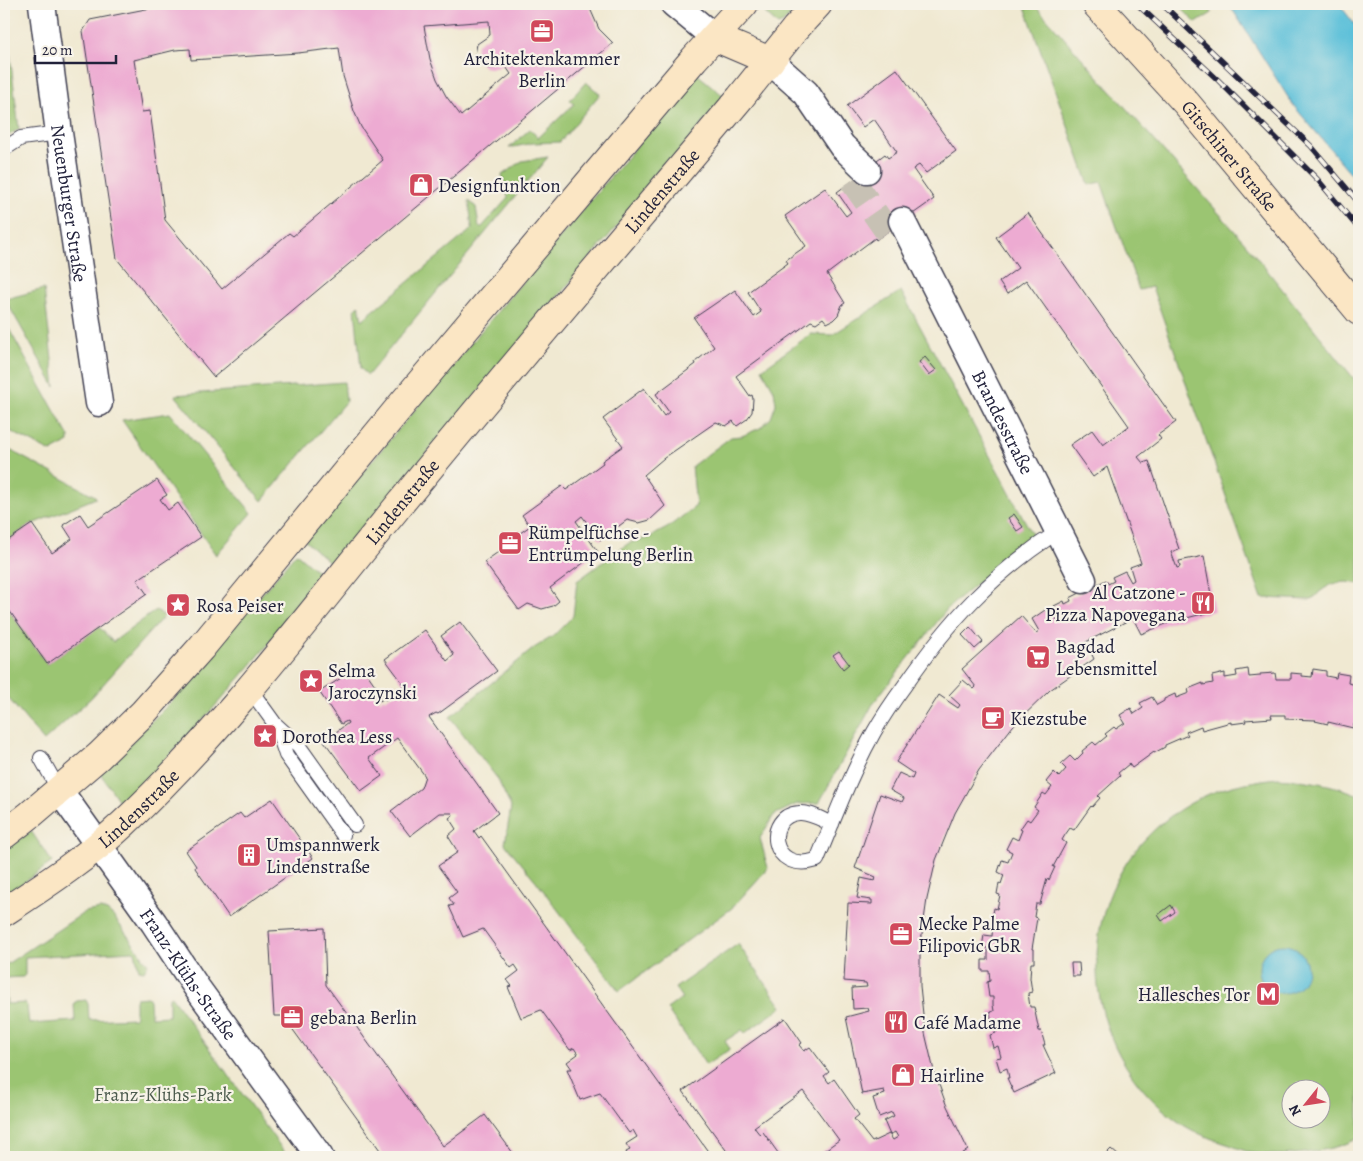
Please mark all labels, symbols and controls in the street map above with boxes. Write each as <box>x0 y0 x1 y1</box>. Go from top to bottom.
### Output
office icon: Architektenkammer Berlin <box>529 18 555 44</box>
scale bar <box>35 32 116 64</box>
text: 20 m <box>42 40 73 60</box>
place label: Architektenkammer Berlin <box>463 46 620 94</box>
street label: Gitschiner Straße <box>1175 95 1283 217</box>
street label: Neuenburger Straße <box>44 123 93 284</box>
street label: Lindenstraße <box>619 143 706 240</box>
shop icon: Designfunktion <box>408 172 434 198</box>
place label: Designfunktion <box>438 173 561 199</box>
street label: Brandesstraße <box>965 366 1040 479</box>
street label: Lindenstraße <box>360 454 446 551</box>
place label: Rümpelfüchse - Entrümpelung Berlin <box>528 520 693 568</box>
office icon: Rümpelfüchse - Entrümpelung Berlin <box>497 530 523 556</box>
place label: Al Catzone - Pizza Napovegana <box>1045 580 1186 628</box>
restaurant icon: Al Catzone - Pizza Napovegana <box>1190 590 1216 616</box>
place icon: Rosa Peiser <box>165 592 191 618</box>
place label: Rosa Peiser <box>196 593 284 619</box>
place label: Bagdad Lebensmittel <box>1056 634 1158 682</box>
supermarket icon: Bagdad Lebensmittel <box>1025 644 1051 670</box>
place label: Selma Jaroczynski <box>328 658 417 706</box>
place icon: Selma Jaroczynski <box>298 668 324 694</box>
cafe icon: Kiezstube <box>980 705 1006 731</box>
place label: Kiezstube <box>1010 706 1087 732</box>
place icon: Dorothea Less <box>252 723 278 749</box>
place label: Dorothea Less <box>282 724 392 750</box>
street label: Lindenstraße <box>93 764 185 855</box>
place label: Umspannwerk Lindenstraße <box>266 832 380 880</box>
building icon: Umspannwerk Lindenstraße <box>236 842 262 868</box>
street label: Franz-Klühs-Straße <box>133 903 243 1046</box>
place label: Mecke Palme Filipovic GbR <box>918 911 1021 959</box>
office icon: Mecke Palme Filipovic GbR <box>888 921 914 947</box>
metro station icon: Hallesches Tor <box>1255 981 1281 1007</box>
place label: Hallesches Tor <box>1138 982 1250 1008</box>
office icon: gebana Berlin <box>279 1004 305 1030</box>
place label: gebana Berlin <box>310 1005 417 1031</box>
restaurant icon: Café Madame <box>883 1009 909 1035</box>
place label: Café Madame <box>914 1010 1021 1036</box>
shop icon: Hairline <box>890 1062 916 1088</box>
place label: Hairline <box>920 1063 984 1089</box>
north arrow <box>1280 1078 1330 1128</box>
park label: Franz-Klühs-Park <box>94 1082 233 1108</box>
text: N <box>1284 1101 1306 1119</box>

